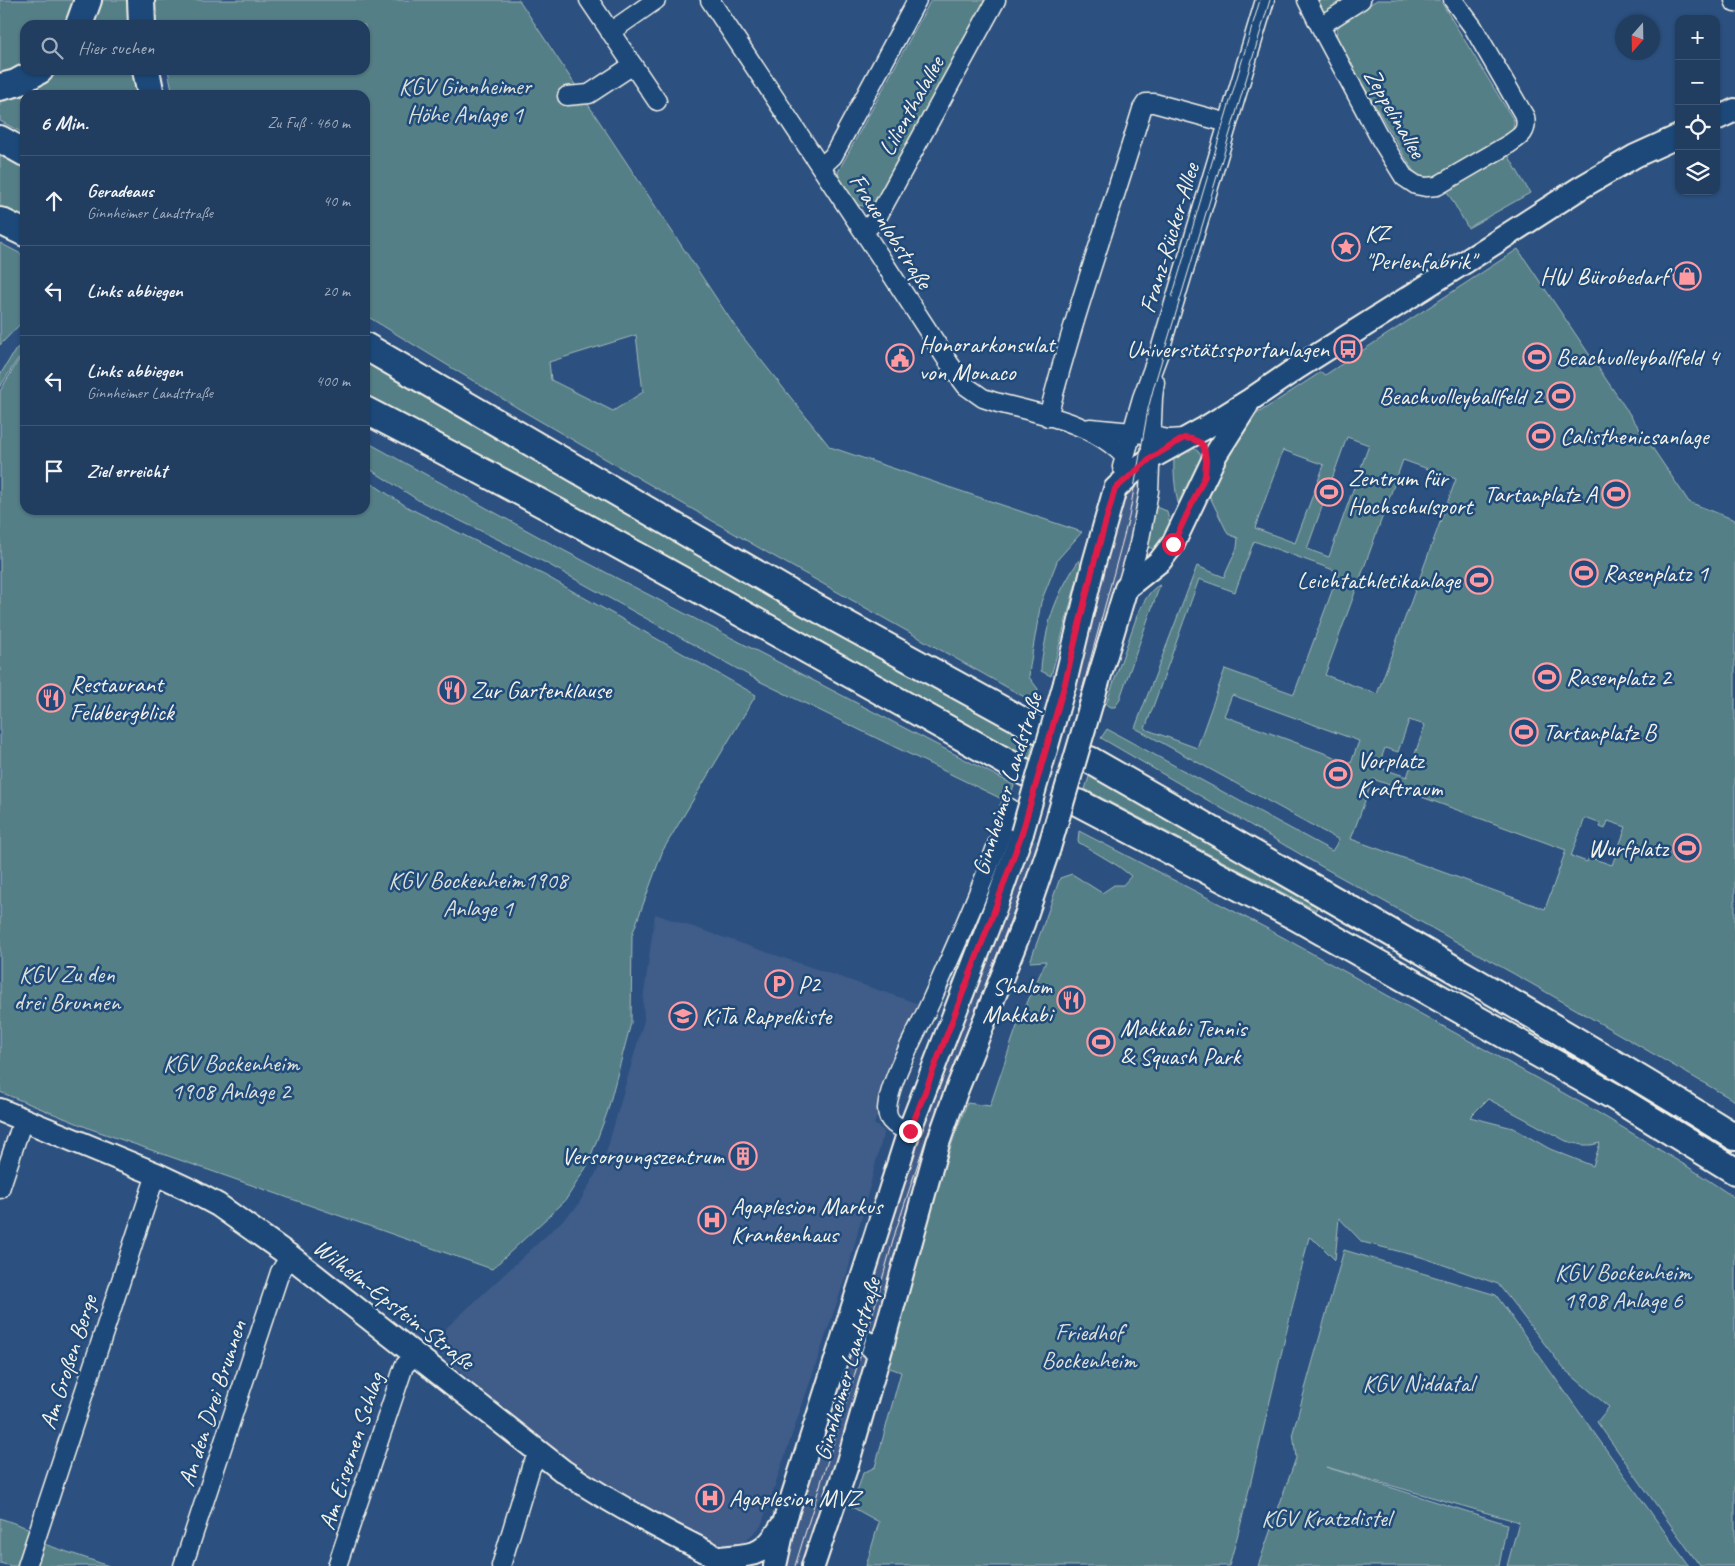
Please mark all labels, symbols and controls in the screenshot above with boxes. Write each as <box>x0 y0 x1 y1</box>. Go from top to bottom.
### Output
north arrow <box>1615 15 1660 60</box>
map controls <box>1675 15 1720 195</box>
button: + <box>1675 15 1720 60</box>
search box <box>20 20 370 75</box>
icon: search <box>38 34 66 62</box>
text: Hier suchen <box>78 36 154 60</box>
street label: Lilienthalallee <box>871 49 952 161</box>
button: − <box>1675 60 1720 105</box>
street label: Zeppelinallee <box>1357 63 1434 165</box>
park label: KGV Ginnheimer Höhe Anlage 1 <box>399 71 534 129</box>
button: locate <box>1675 105 1720 150</box>
text: 6 Min. <box>40 110 88 136</box>
text: Zu Fuß · 460 m <box>267 113 350 133</box>
button: layers <box>1675 150 1720 195</box>
street label: Franz-Rücker-Allee <box>1132 157 1207 316</box>
street label: Frauenlobstraße <box>843 168 941 296</box>
text: Geradeaus <box>87 179 154 203</box>
icon: ahead <box>40 187 68 215</box>
text: 40 m <box>323 191 350 211</box>
text: Ginnheimer Landstraße <box>87 203 213 223</box>
place label: KZ "Perlenfabrik" <box>1365 218 1481 276</box>
place icon: KZ "Perlenfabrik" <box>1331 232 1361 262</box>
place label: HW Bürobedarf <box>1540 261 1673 291</box>
shop icon: HW Bürobedarf <box>1672 261 1702 291</box>
icon: left <box>40 277 68 305</box>
text: Links abbiegen <box>87 279 183 303</box>
text: 20 m <box>323 281 350 301</box>
place label: Honorarkonsulat von Monaco <box>919 329 1057 387</box>
place label: Universitätssportanlagen <box>1127 334 1330 364</box>
bus stop icon: Universitätssportanlagen <box>1333 334 1363 364</box>
sports icon: Beachvolleyballfeld 4 <box>1522 342 1552 372</box>
place label: Beachvolleyballfeld 4 <box>1556 342 1721 372</box>
public building icon: Honorarkonsulat von Monaco <box>885 343 915 373</box>
text: Links abbiegen <box>87 359 183 383</box>
icon: left <box>40 367 68 395</box>
text: 400 m <box>316 371 350 391</box>
place label: Beachvolleyballfeld 2 <box>1379 381 1544 411</box>
sports icon: Beachvolleyballfeld 2 <box>1546 381 1576 411</box>
text: Ginnheimer Landstraße <box>87 383 213 403</box>
sports icon: Calisthenicsanlage <box>1526 421 1556 451</box>
place label: Calisthenicsanlage <box>1560 421 1711 451</box>
icon: arrive <box>40 457 68 485</box>
text: Ziel erreicht <box>87 459 167 483</box>
place label: Zentrum für Hochschulsport <box>1348 463 1474 521</box>
sports icon: Zentrum für Hochschulsport <box>1314 477 1344 507</box>
place label: Tartanplatz A <box>1484 479 1598 509</box>
sports icon: Tartanplatz A <box>1601 479 1631 509</box>
route start <box>1162 533 1185 556</box>
sports icon: Rasenplatz 1 <box>1569 558 1599 588</box>
place label: Rasenplatz 1 <box>1603 558 1709 588</box>
place label: Leichtathletikanlage <box>1297 565 1462 595</box>
sports icon: Leichtathletikanlage <box>1464 565 1494 595</box>
sports icon: Rasenplatz 2 <box>1532 662 1562 692</box>
place label: Rasenplatz 2 <box>1566 662 1673 692</box>
place label: Restaurant Feldbergblick <box>70 669 176 727</box>
restaurant icon: Zur Gartenklause <box>437 675 467 705</box>
place label: Zur Gartenklause <box>471 675 613 705</box>
restaurant icon: Restaurant Feldbergblick <box>36 683 66 713</box>
street label: Ginnheimer Landstraße <box>965 687 1050 879</box>
sports icon: Tartanplatz B <box>1509 717 1539 747</box>
place label: Tartanplatz B <box>1543 717 1658 747</box>
place label: Vorplatz Kraftraum <box>1357 745 1443 803</box>
sports icon: Vorplatz Kraftraum <box>1323 759 1353 789</box>
place label: Wurfplatz <box>1588 833 1669 863</box>
sports icon: Wurfplatz <box>1672 833 1702 863</box>
park label: KGV Bockenheim1908 Anlage 1 <box>388 865 570 923</box>
park label: KGV Zu den drei Brunnen <box>14 959 121 1017</box>
parking icon: P2 <box>764 969 794 999</box>
place label: P2 <box>798 969 822 999</box>
place label: Shalom Makkabi <box>982 971 1056 1029</box>
restaurant icon: Shalom Makkabi <box>1056 985 1086 1015</box>
school or university icon: KiTa Rappelkiste <box>668 1001 698 1031</box>
place label: KiTa Rappelkiste <box>702 1001 833 1031</box>
place label: Makkabi Tennis & Squash Park <box>1120 1013 1248 1071</box>
sports icon: Makkabi Tennis & Squash Park <box>1086 1027 1116 1057</box>
park label: KGV Bockenheim 1908 Anlage 2 <box>163 1048 300 1106</box>
route end <box>899 1120 922 1143</box>
place label: Versorgungszentrum <box>561 1141 725 1171</box>
building icon: Versorgungszentrum <box>728 1141 758 1171</box>
place label: Agaplesion Markus Krankenhaus <box>731 1191 884 1249</box>
hospital icon: Agaplesion Markus Krankenhaus <box>697 1205 727 1235</box>
street label: Wilhelm-Epstein-Straße <box>308 1232 482 1377</box>
park label: KGV Bockenheim 1908 Anlage 6 <box>1555 1257 1692 1315</box>
street label: Ginnheimer Landstraße <box>807 1272 888 1464</box>
street label: Am Großen Berge <box>32 1289 104 1433</box>
street label: An den Drei Brunnen <box>171 1316 253 1490</box>
park label: Friedhof Bockenheim <box>1042 1317 1138 1375</box>
street label: Am Eisernen Schlag <box>311 1367 391 1533</box>
park label: KGV Niddatal <box>1363 1368 1477 1398</box>
hospital icon: Agaplesion MVZ <box>695 1483 725 1513</box>
place label: Agaplesion MVZ <box>729 1483 864 1513</box>
park label: KGV Kratzdistel <box>1261 1503 1395 1533</box>

